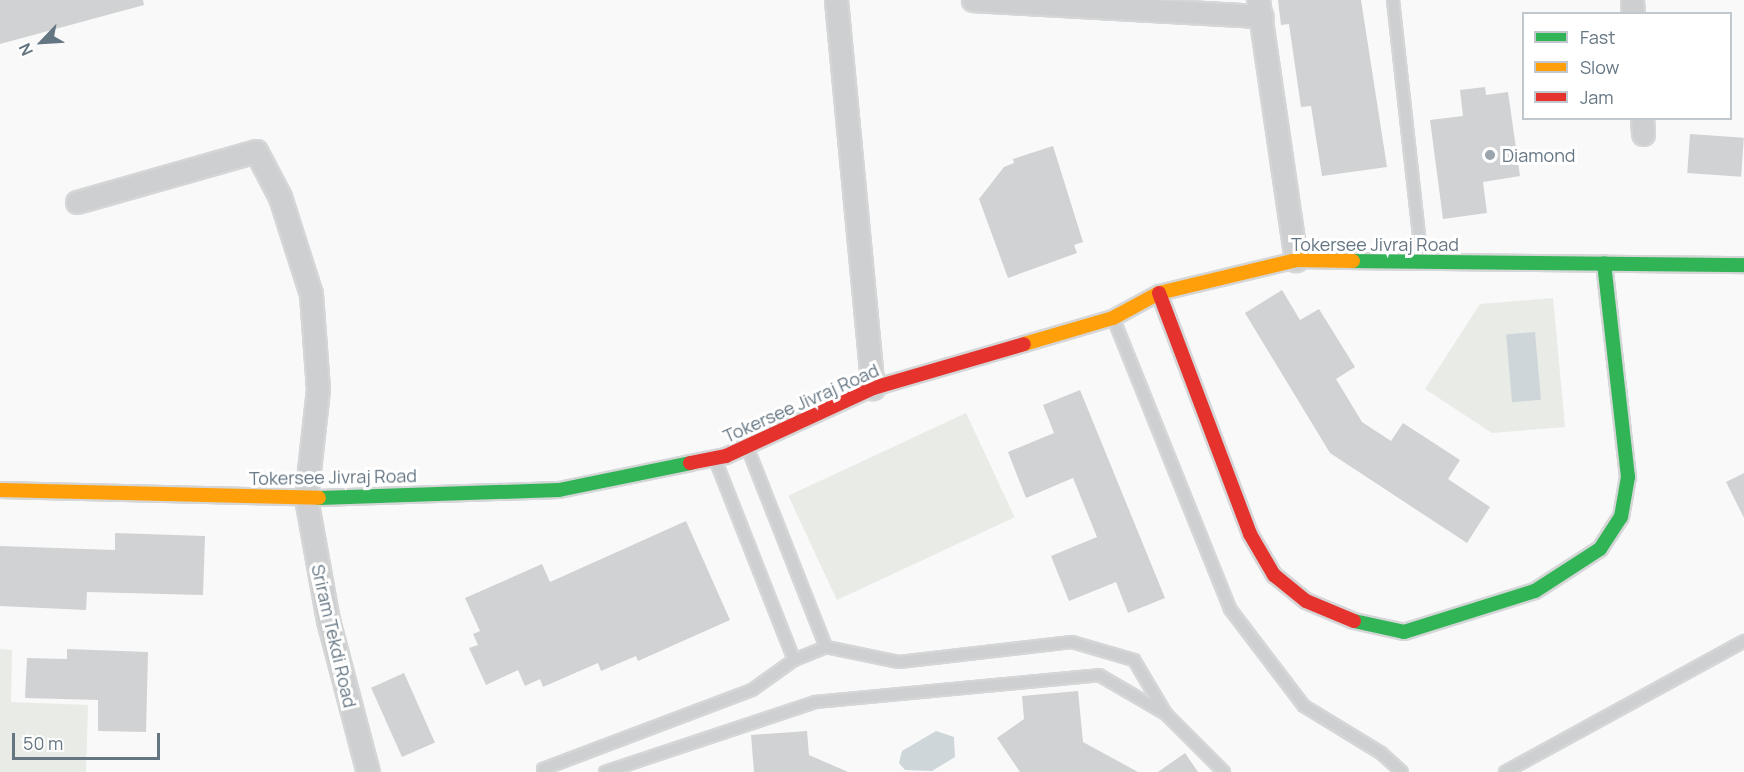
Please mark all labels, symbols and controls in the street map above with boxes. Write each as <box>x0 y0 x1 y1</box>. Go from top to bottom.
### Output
north arrow <box>12 12 72 72</box>
legend <box>1522 12 1732 120</box>
text: Fast <box>1580 25 1615 49</box>
text: N <box>13 40 38 59</box>
text: Slow <box>1580 55 1619 79</box>
text: Jam <box>1580 85 1614 109</box>
place label: Diamond <box>1502 144 1575 166</box>
marker: Diamond <box>1483 148 1497 162</box>
street label: Tokersee Jivraj Road <box>1291 233 1459 255</box>
street label: Tokersee Jivraj Road <box>720 359 882 447</box>
street label: Tokersee Jivraj Road <box>249 465 417 489</box>
street label: Sriram Tekdi Road <box>307 562 361 710</box>
scale bar <box>15 721 164 759</box>
text: 50 m <box>23 731 63 755</box>

